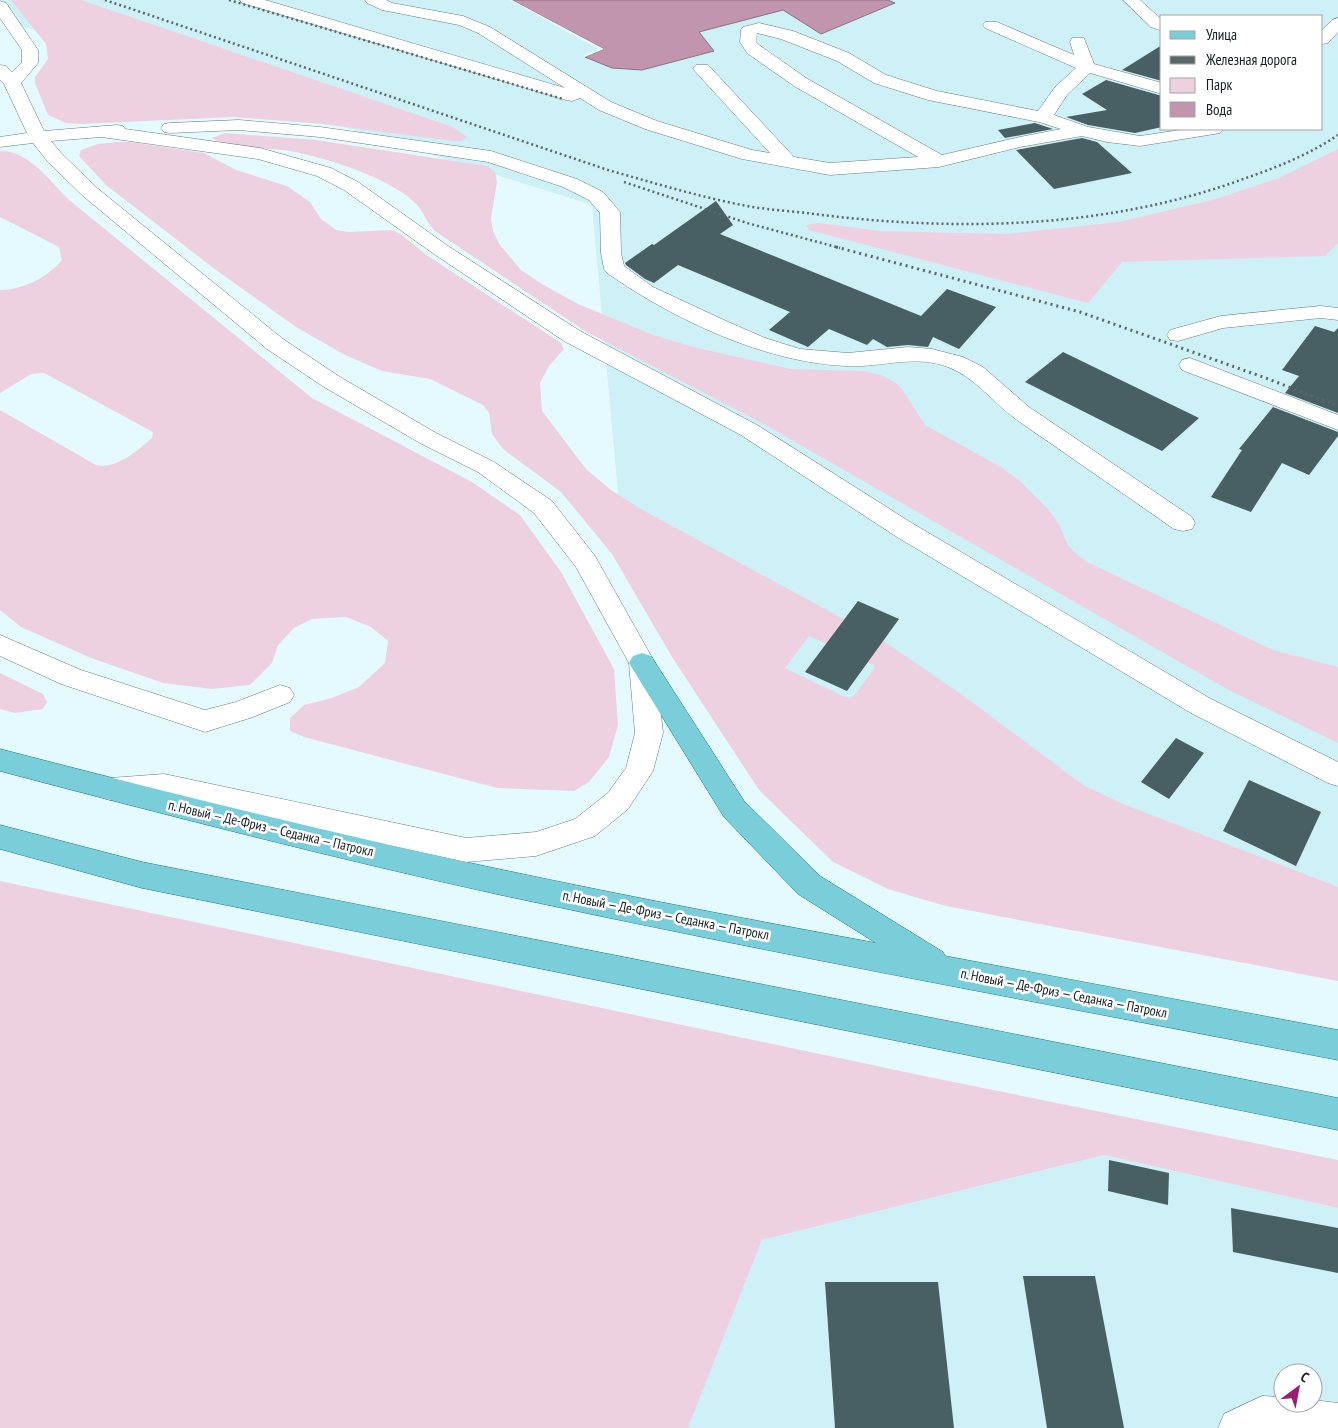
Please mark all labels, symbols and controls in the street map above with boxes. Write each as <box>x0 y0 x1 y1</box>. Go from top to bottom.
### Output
legend <box>1160 15 1323 130</box>
text: Улица <box>1206 25 1237 44</box>
text: Железная дорога <box>1205 50 1297 69</box>
text: Парк <box>1206 75 1232 94</box>
text: Вода <box>1206 100 1232 119</box>
street label: п. Новый — Де-Фриз — Седанка — Патрокл <box>167 796 375 860</box>
street label: п. Новый — Де-Фриз — Седанка — Патрокл <box>561 886 771 944</box>
street label: п. Новый — Де-Фриз — Седанка — Патрокл <box>959 964 1169 1022</box>
north arrow <box>1273 1363 1323 1413</box>
text: С <box>1297 1368 1313 1387</box>

